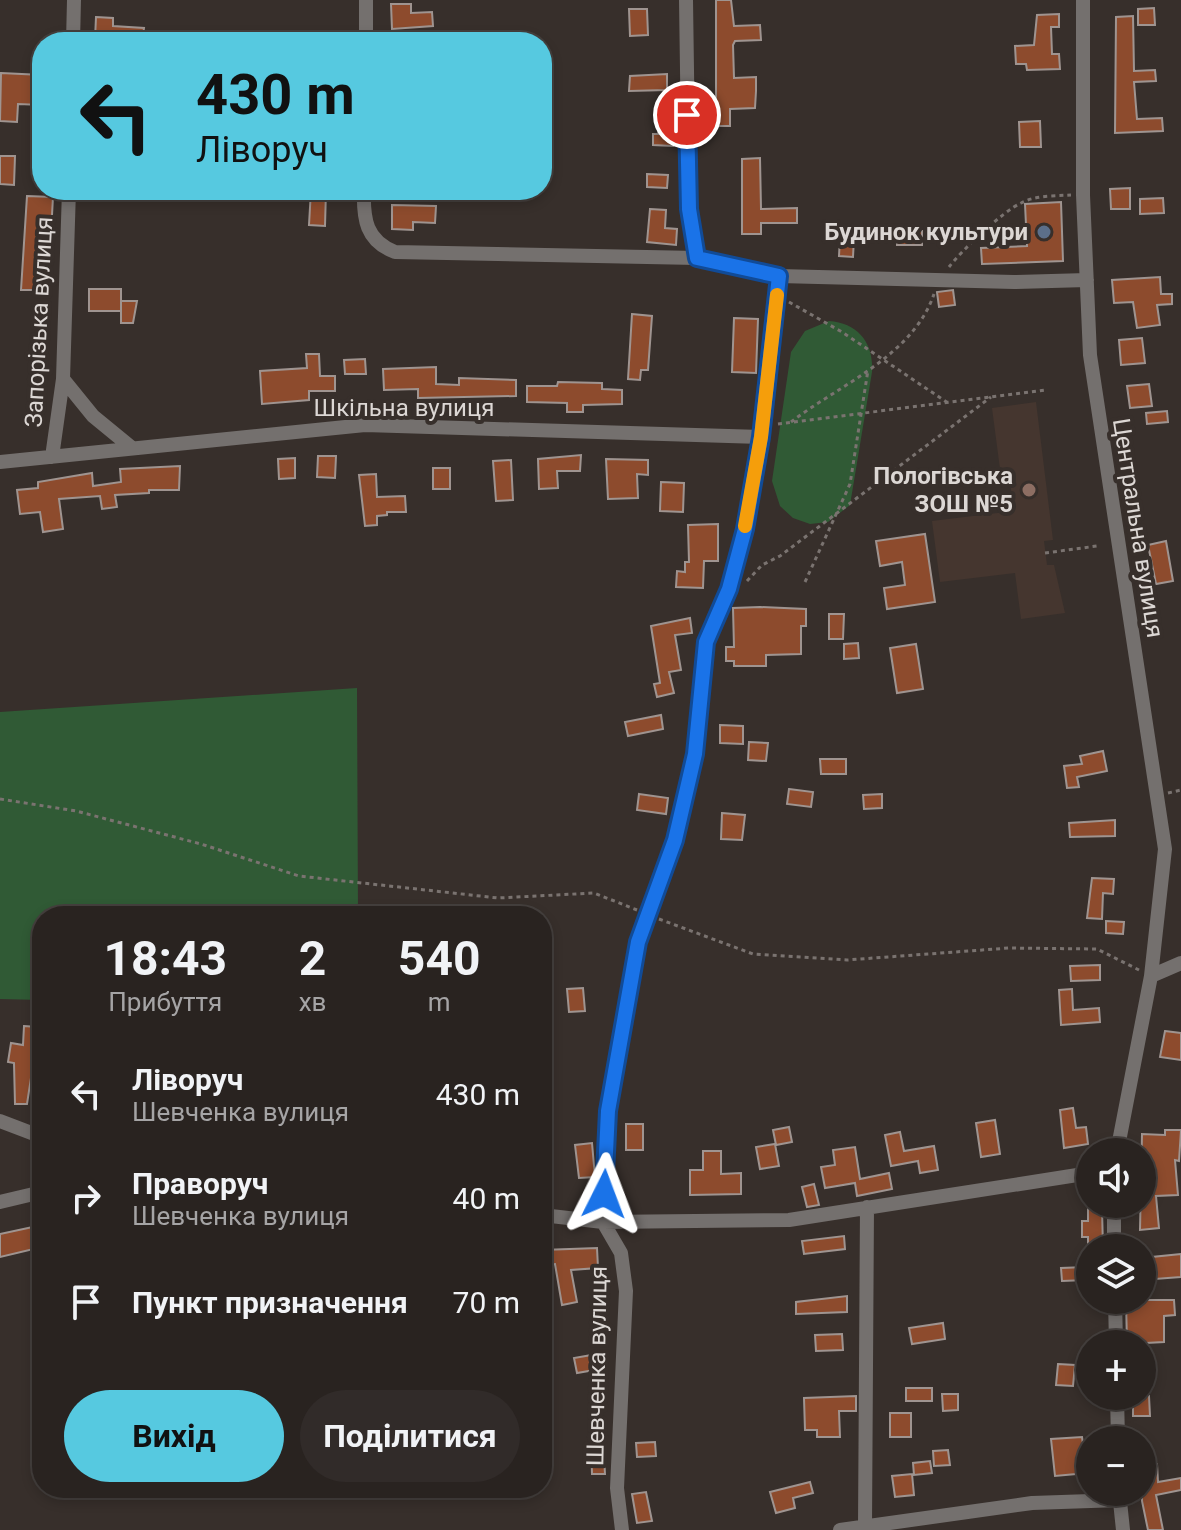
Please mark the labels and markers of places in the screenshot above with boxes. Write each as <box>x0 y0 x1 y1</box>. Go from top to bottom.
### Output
pin <box>653 81 721 149</box>
place label: Будинок культури <box>824 218 1028 246</box>
marker: Будинок культури <box>1035 223 1053 241</box>
place label: Пологівська ЗОШ №5 <box>873 462 1013 518</box>
marker: Пологівська ЗОШ №5 <box>1020 481 1038 499</box>

